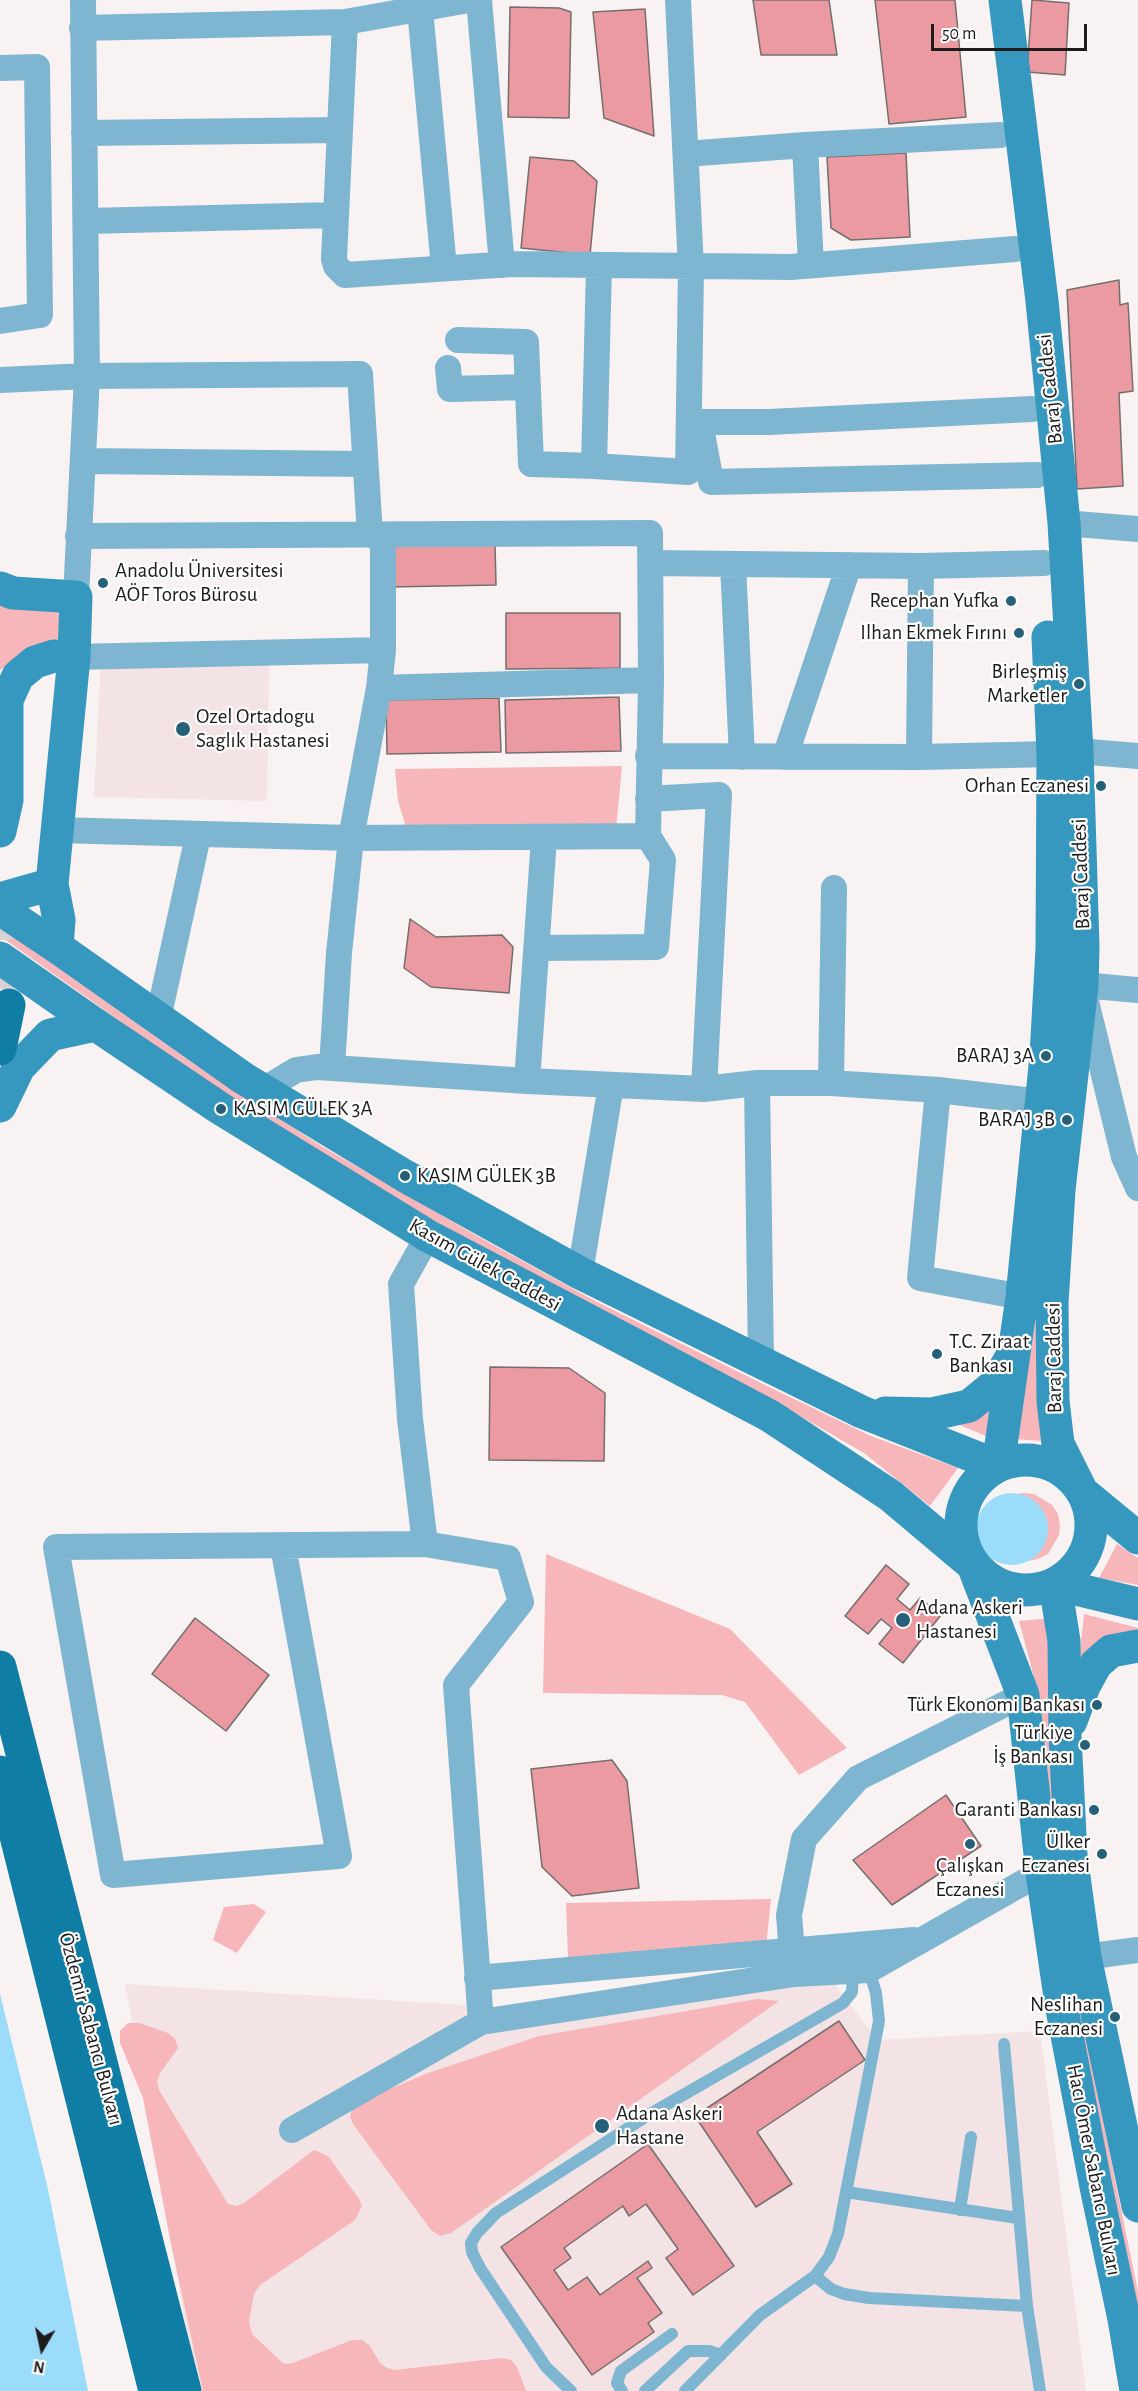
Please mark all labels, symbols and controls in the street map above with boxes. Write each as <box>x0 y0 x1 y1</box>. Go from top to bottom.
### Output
scale bar <box>934 12 1090 50</box>
text: 50 m <box>942 25 976 43</box>
street label: Baraj Caddesi <box>1032 333 1068 445</box>
place label: Anadolu Üniversitesi AÖF Toros Bürosu <box>115 558 283 608</box>
marker: Anadolu Üniversitesi AÖF Toros Bürosu <box>96 576 110 590</box>
place label: Recephan Yufka <box>869 588 999 614</box>
marker: Recephan Yufka <box>1004 594 1018 608</box>
place label: Ilhan Ekmek Fırını <box>860 620 1007 646</box>
marker: Ilhan Ekmek Fırını <box>1012 626 1026 640</box>
place label: Birleşmiş Marketler <box>987 659 1067 709</box>
marker: Birleşmiş Marketler <box>1072 677 1086 691</box>
place label: Ozel Ortadogu Saglık Hastanesi <box>196 704 330 754</box>
marker: Ozel Ortadogu Saglık Hastanesi <box>174 720 192 738</box>
place label: Orhan Eczanesi <box>965 773 1089 799</box>
marker: Orhan Eczanesi <box>1094 779 1108 793</box>
street label: Baraj Caddesi <box>1066 818 1096 930</box>
place label: BARAJ 3A <box>956 1043 1034 1069</box>
marker: BARAJ 3A <box>1039 1049 1053 1063</box>
place label: KASIM GÜLEK 3A <box>233 1096 373 1122</box>
marker: KASIM GÜLEK 3A <box>214 1102 228 1116</box>
place label: BARAJ 3B <box>978 1107 1055 1133</box>
marker: BARAJ 3B <box>1060 1113 1074 1127</box>
place label: KASIM GÜLEK 3B <box>417 1163 556 1189</box>
marker: KASIM GÜLEK 3B <box>398 1169 412 1183</box>
street label: Kasım Gülek Caddesi <box>405 1213 565 1317</box>
street label: Baraj Caddesi <box>1040 1302 1068 1414</box>
place label: T.C. Ziraat Bankası <box>949 1329 1029 1379</box>
marker: T.C. Ziraat Bankası <box>930 1347 944 1361</box>
place label: Adana Askeri Hastanesi <box>916 1595 1023 1645</box>
marker: Adana Askeri Hastanesi <box>894 1611 912 1629</box>
place label: Türk Ekonomi Bankası <box>907 1692 1085 1718</box>
marker: Türk Ekonomi Bankası <box>1090 1698 1104 1712</box>
place label: Türkiye İş Bankası <box>993 1720 1073 1770</box>
marker: Türkiye İş Bankası <box>1078 1738 1092 1752</box>
place label: Garanti Bankası <box>955 1797 1082 1823</box>
marker: Garanti Bankası <box>1087 1803 1101 1817</box>
place label: Ülker Eczanesi <box>1021 1829 1090 1879</box>
marker: Çalışkan Eczanesi <box>963 1837 977 1851</box>
marker: Ülker Eczanesi <box>1095 1847 1109 1861</box>
place label: Çalışkan Eczanesi <box>935 1853 1005 1903</box>
street label: Özdemir Sabancı Bulvarı <box>53 1930 129 2128</box>
place label: Neslihan Eczanesi <box>1030 1992 1103 2042</box>
marker: Neslihan Eczanesi <box>1108 2010 1122 2024</box>
street label: Hacı Ömer Sabancı Bulvarı <box>1061 2062 1127 2278</box>
place label: Adana Askeri Hastane <box>616 2101 723 2151</box>
marker: Adana Askeri Hastane <box>593 2117 611 2135</box>
north arrow <box>12 2319 72 2379</box>
text: N <box>32 2358 46 2376</box>

